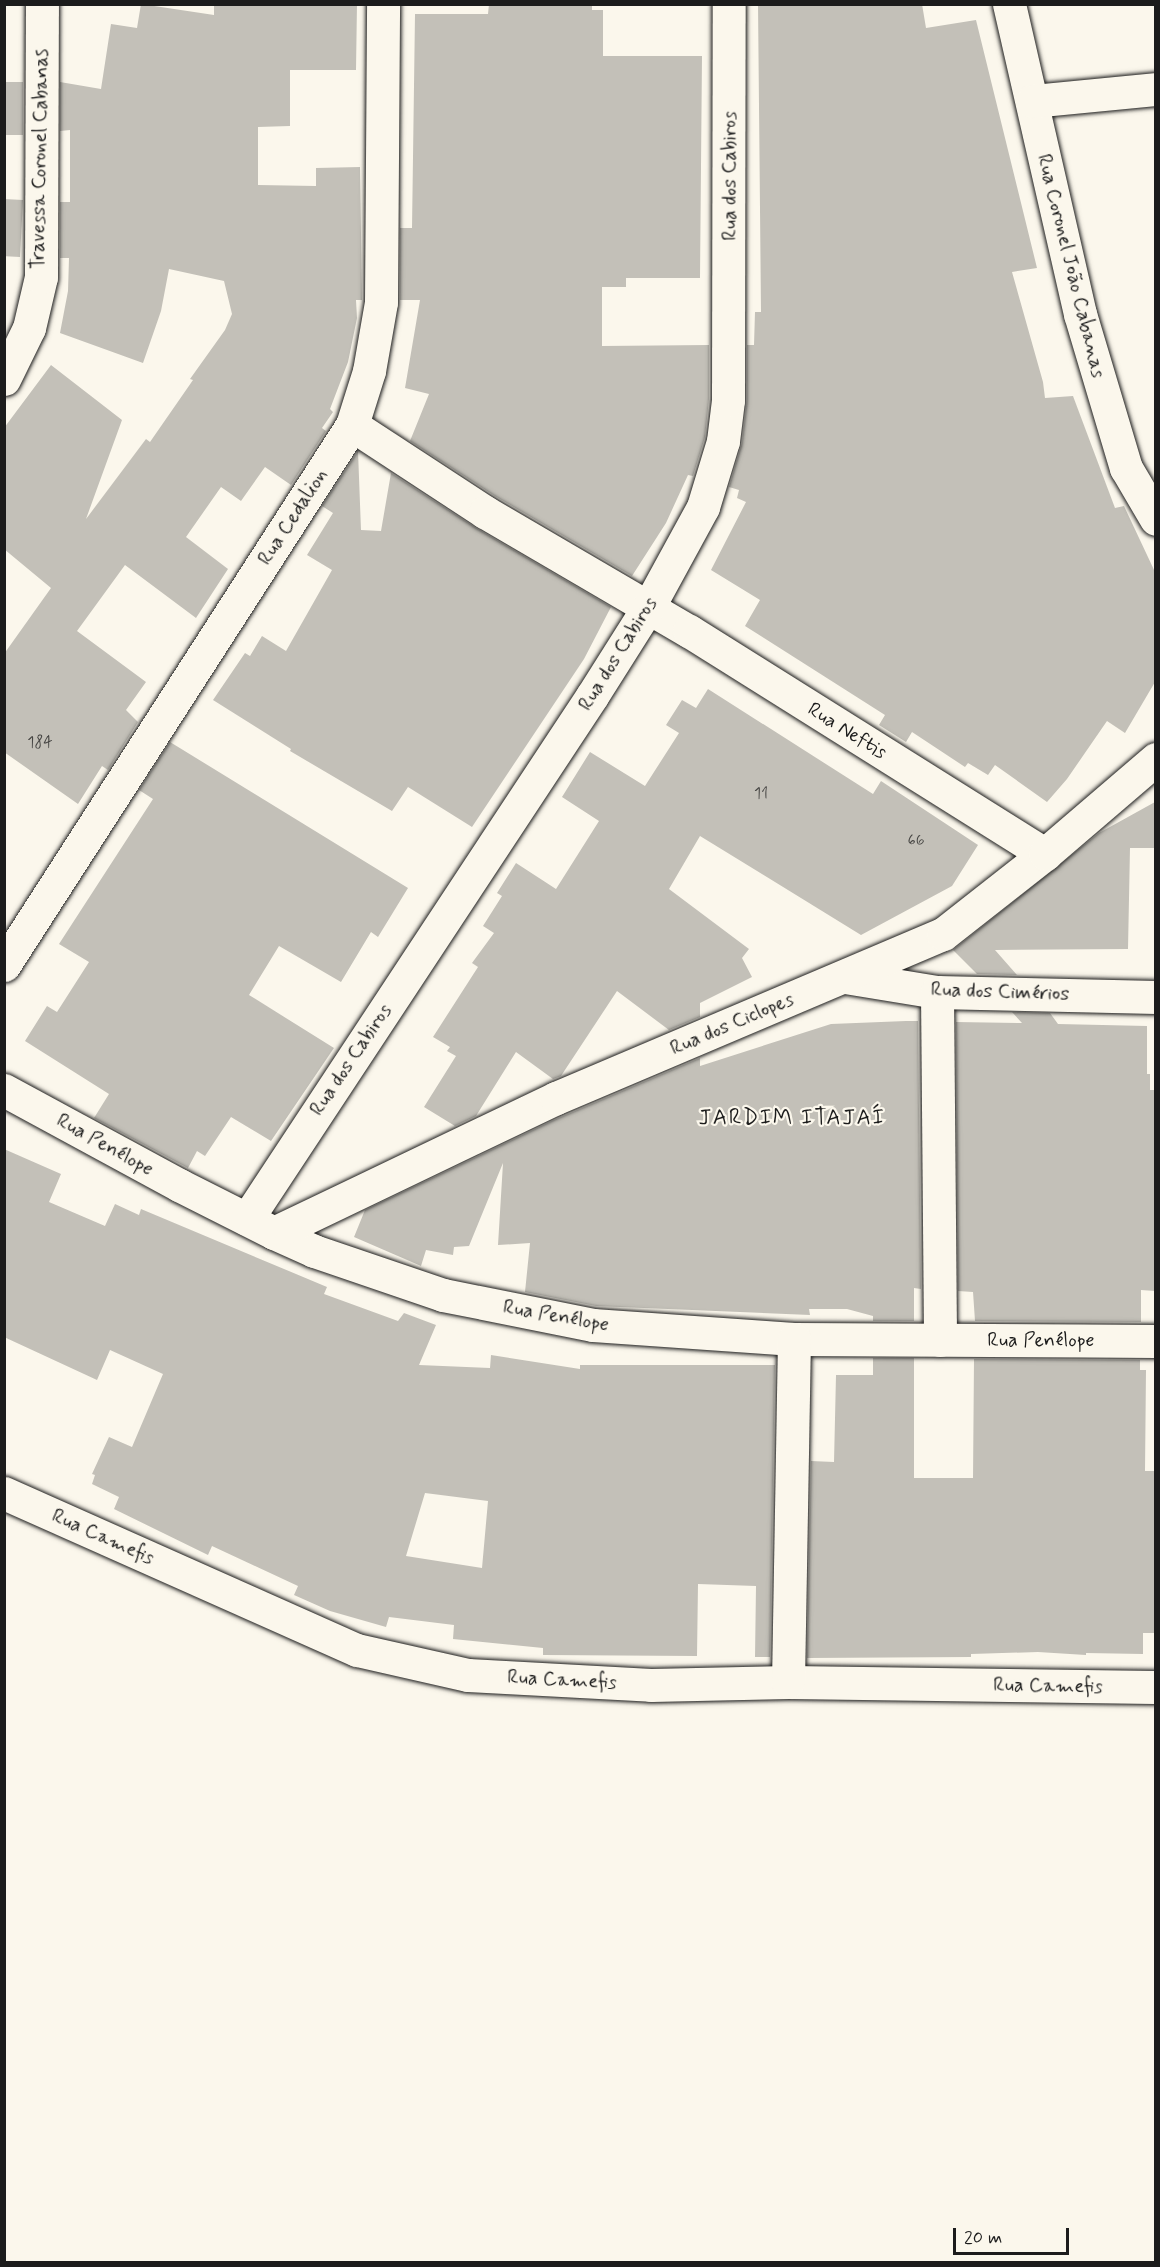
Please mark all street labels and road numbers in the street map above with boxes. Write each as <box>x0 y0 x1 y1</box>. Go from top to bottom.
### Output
street label: Travessa Coronel Cabanas <box>26 43 54 275</box>
street label: Rua dos Cabiros <box>718 109 742 243</box>
street label: Rua Coronel João Cabanas <box>1032 152 1110 380</box>
street label: Rua Cedalion <box>253 464 333 570</box>
street label: Rua dos Cabiros <box>572 591 664 717</box>
street label: Rua Neftis <box>803 697 891 765</box>
street label: Rua dos Cimérios <box>928 977 1072 1007</box>
street label: Rua dos Ciclopes <box>665 987 799 1061</box>
street label: Rua dos Cabiros <box>304 998 398 1122</box>
street label: Rua Penélope <box>53 1109 157 1181</box>
street label: Rua Penélope <box>501 1295 611 1337</box>
street label: Rua Penélope <box>988 1328 1094 1352</box>
street label: Rua Camefis <box>49 1504 157 1570</box>
street label: Rua Camefis <box>508 1665 616 1695</box>
street label: Rua Camefis <box>994 1673 1102 1699</box>

